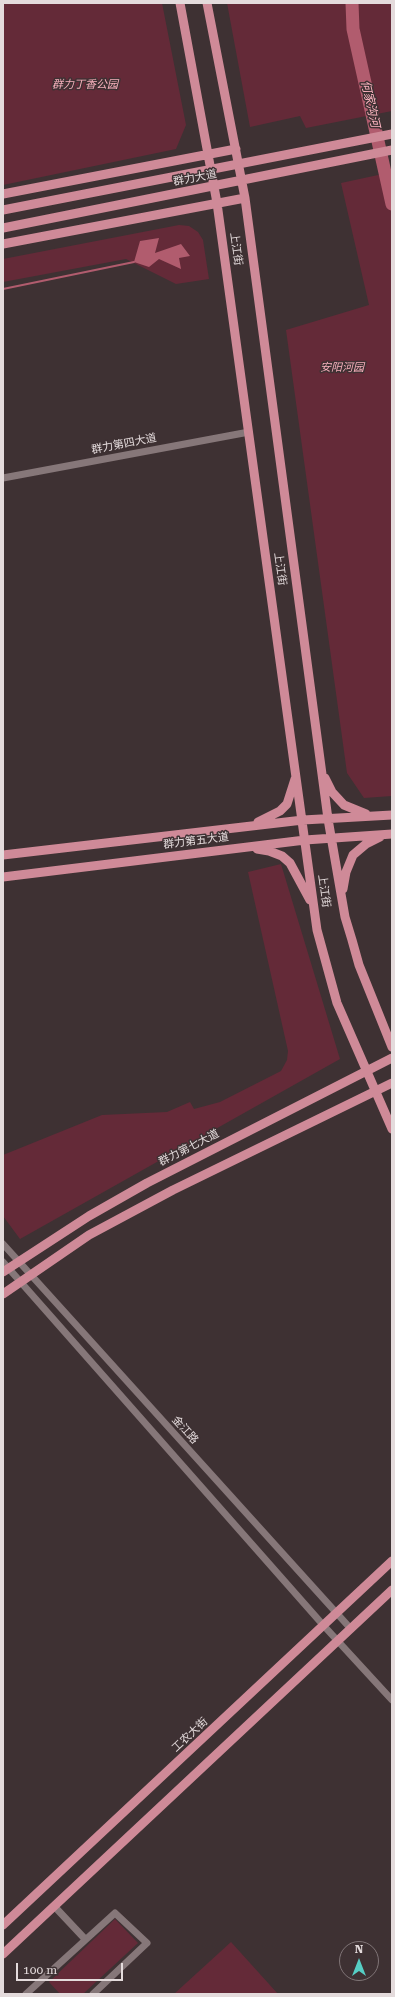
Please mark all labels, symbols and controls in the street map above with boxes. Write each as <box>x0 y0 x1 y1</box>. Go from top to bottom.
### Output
park label: 群力丁香公园 <box>52 78 118 92</box>
water label: 何家沟河 <box>358 79 382 129</box>
street label: 群力大道 <box>172 167 218 189</box>
street label: 上江街 <box>227 232 245 266</box>
park label: 安阳河园 <box>320 361 364 375</box>
street label: 群力第四大道 <box>90 431 158 457</box>
street label: 上江街 <box>271 552 289 586</box>
street label: 群力第五大道 <box>162 830 230 852</box>
street label: 上江街 <box>315 874 333 908</box>
street label: 群力第七大道 <box>157 1127 221 1169</box>
street label: 金江路 <box>169 1413 201 1447</box>
street label: 工农大街 <box>169 1715 211 1755</box>
north arrow <box>339 1941 379 1981</box>
text: N <box>355 1943 363 1956</box>
scale bar <box>18 1955 125 1981</box>
text: 100 m <box>23 1963 57 1977</box>

